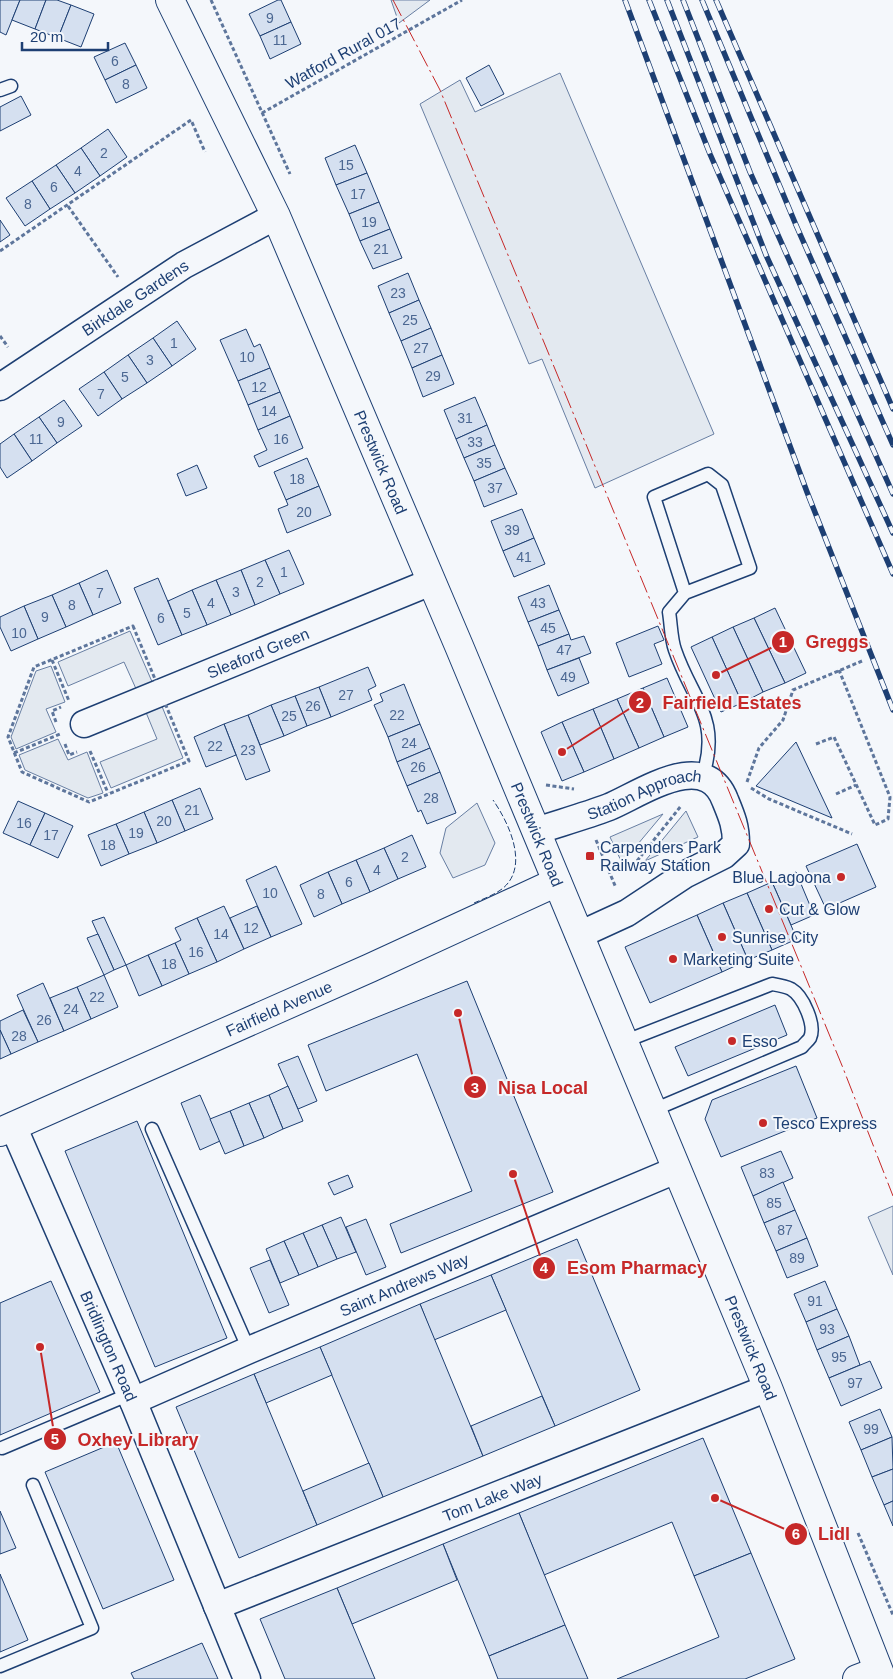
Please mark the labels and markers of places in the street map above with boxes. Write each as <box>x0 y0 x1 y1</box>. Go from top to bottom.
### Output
callout: Greggs <box>771 625 879 658</box>
callout: Fairfield Estates <box>628 686 812 719</box>
place label: Carpenders Park Railway Station <box>600 839 722 874</box>
marker: Carpenders Park Railway Station <box>584 850 596 862</box>
place label: Blue Lagoona <box>732 869 831 886</box>
marker: Blue Lagoona <box>835 871 847 883</box>
place label: Cut & Glow <box>779 901 860 918</box>
marker: Cut & Glow <box>763 903 775 915</box>
place label: Sunrise City <box>732 929 818 946</box>
marker: Sunrise City <box>716 931 728 943</box>
place label: Marketing Suite <box>683 951 794 968</box>
marker: Marketing Suite <box>667 953 679 965</box>
place label: Esso <box>742 1033 778 1050</box>
marker: Esso <box>726 1035 738 1047</box>
callout: Nisa Local <box>463 1071 598 1104</box>
place label: Tesco Express <box>773 1115 877 1132</box>
marker: Tesco Express <box>757 1117 769 1129</box>
callout: Esom Pharmacy <box>532 1251 717 1284</box>
callout: Oxhey Library <box>42 1423 208 1456</box>
callout: Lidl <box>783 1517 860 1550</box>

